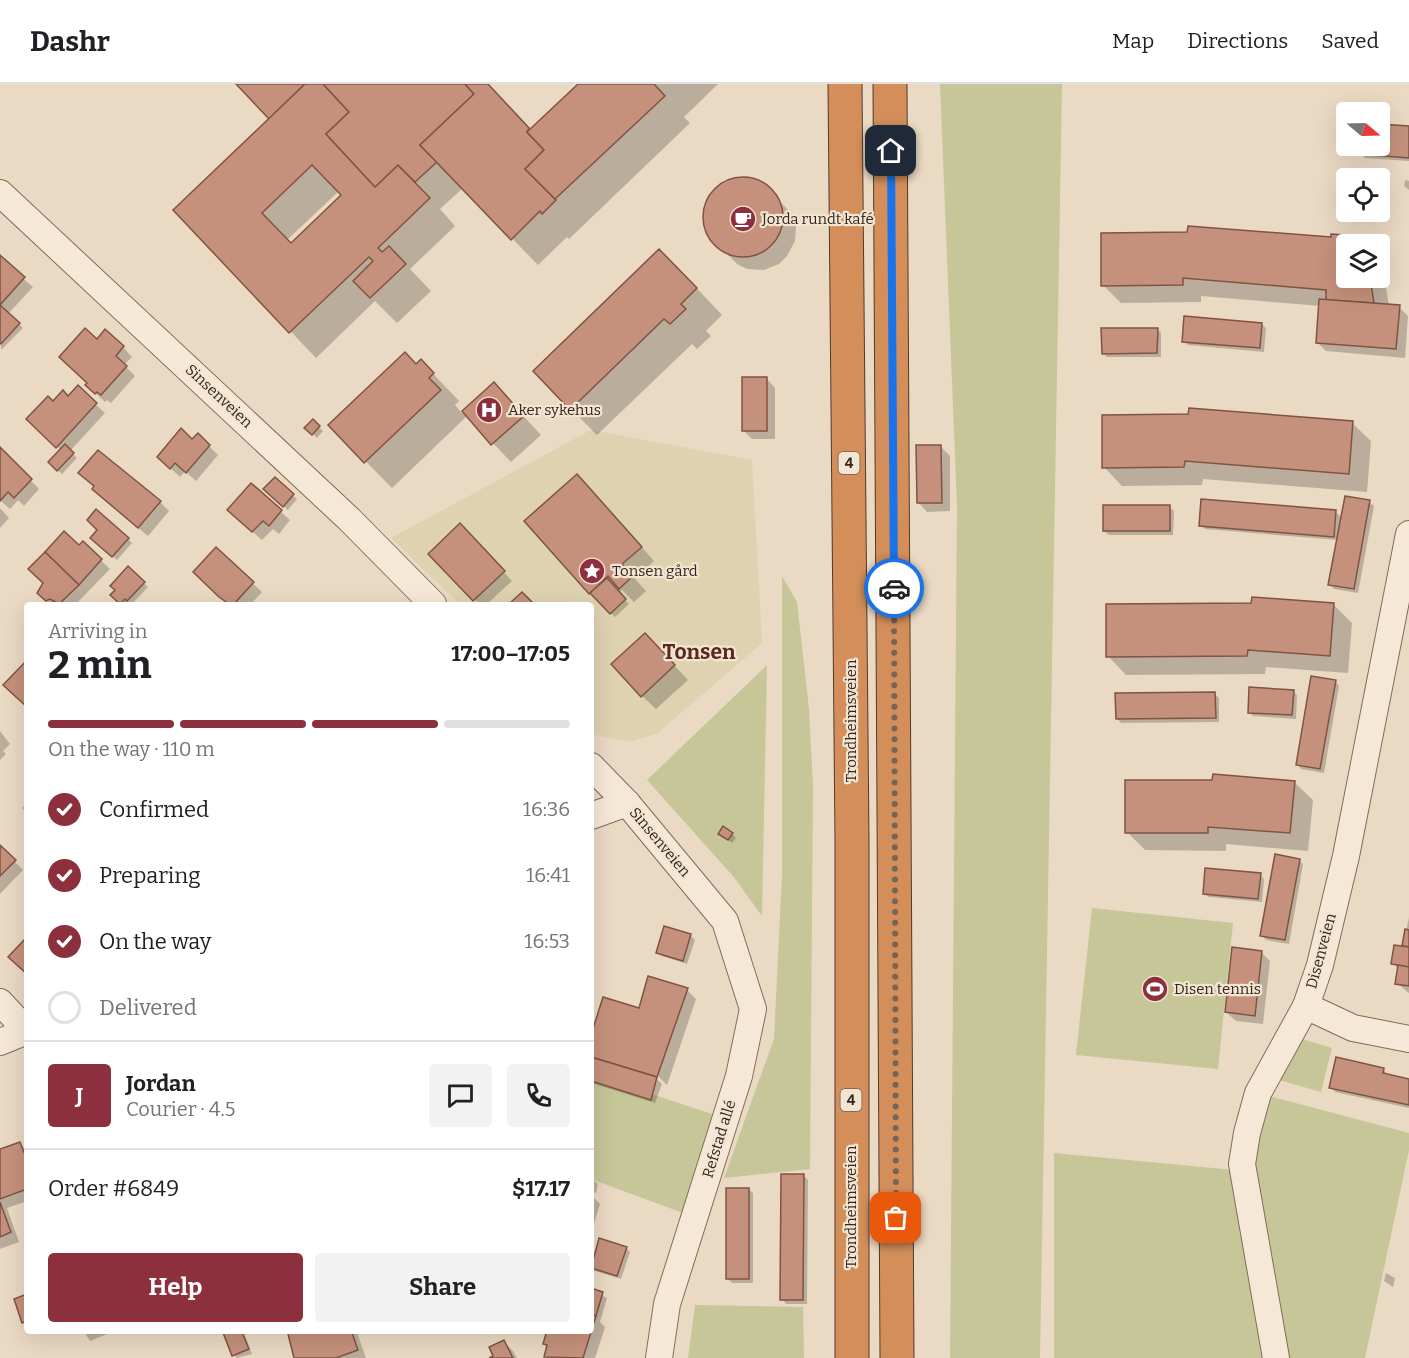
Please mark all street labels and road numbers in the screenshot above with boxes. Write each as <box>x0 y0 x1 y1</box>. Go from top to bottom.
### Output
street label: Sinsenveien <box>182 360 257 432</box>
road number: 4 <box>838 452 860 474</box>
street label: Trondheimsveien <box>842 659 860 782</box>
street label: Sinsenveien <box>626 804 695 881</box>
street label: Disenveien <box>1302 911 1340 991</box>
road number: 4 <box>840 1089 862 1111</box>
street label: Refstad allé <box>699 1098 739 1180</box>
street label: Trondheimsveien <box>842 1145 860 1268</box>

